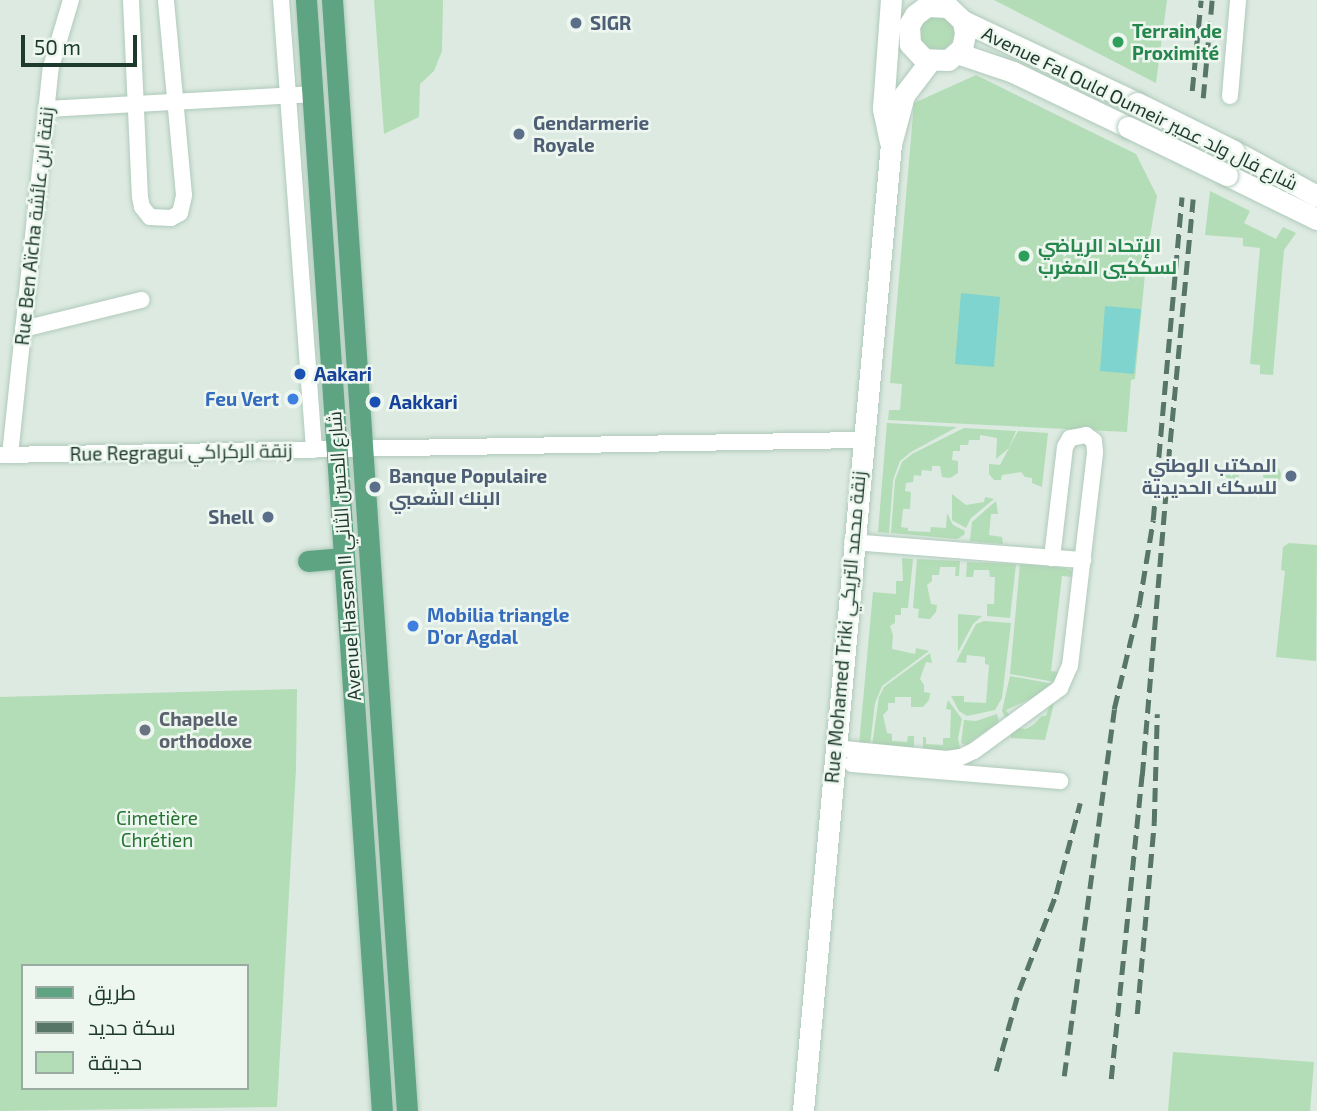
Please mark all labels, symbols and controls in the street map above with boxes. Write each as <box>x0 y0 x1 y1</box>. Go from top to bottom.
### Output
place label: SIGR <box>590 12 631 34</box>
marker: SIGR <box>568 15 584 31</box>
place label: Terrain de Proximité <box>1132 20 1222 64</box>
scale bar <box>24 21 140 65</box>
street label: Avenue Fal Ould Oumeir شارع فال ولد عمير <box>978 21 1302 195</box>
text: 50 m <box>34 34 81 59</box>
marker: Terrain de Proximité <box>1110 34 1126 50</box>
street label: Rue Ben Aïcha زنقة ابن عائشة <box>10 105 58 347</box>
place label: Gendarmerie Royale <box>533 112 649 156</box>
marker: Gendarmerie Royale <box>511 126 527 142</box>
place label: الإتحاد الرياضي لسككيي المغرب <box>1038 234 1177 278</box>
marker: الإتحاد الرياضي لسككيي المغرب <box>1016 248 1032 264</box>
place label: Aakari <box>314 363 372 385</box>
marker: Aakari <box>292 366 308 382</box>
place label: Feu Vert <box>205 388 279 410</box>
marker: Feu Vert <box>285 391 301 407</box>
place label: Aakkari <box>389 391 458 413</box>
marker: Aakkari <box>367 394 383 410</box>
street label: Avenue Hassan II شارع الحسن الثاني <box>323 411 365 701</box>
street label: Rue Regragui زنقة الركراكي <box>69 439 293 465</box>
place label: المكتب الوطني للسكك الحديدية <box>1142 454 1277 498</box>
place label: Banque Populaire البنك الشعبي <box>389 465 547 509</box>
marker: المكتب الوطني للسكك الحديدية <box>1283 468 1299 484</box>
street label: Rue Mohamed Triki زنقة محمد التريكي <box>820 470 870 784</box>
marker: Banque Populaire البنك الشعبي <box>367 479 383 495</box>
place label: Shell <box>208 506 254 528</box>
marker: Shell <box>260 509 276 525</box>
place label: Mobilia triangle D'or Agdal <box>427 604 570 648</box>
marker: Mobilia triangle D'or Agdal <box>405 618 421 634</box>
place label: Chapelle orthodoxe <box>159 708 252 752</box>
marker: Chapelle orthodoxe <box>137 722 153 738</box>
park label: Cimetière Chrétien <box>116 807 198 851</box>
legend <box>21 964 248 1090</box>
text: طريق <box>88 979 136 1004</box>
text: سكة حديد <box>88 1014 176 1039</box>
text: حديقة <box>88 1049 142 1074</box>

